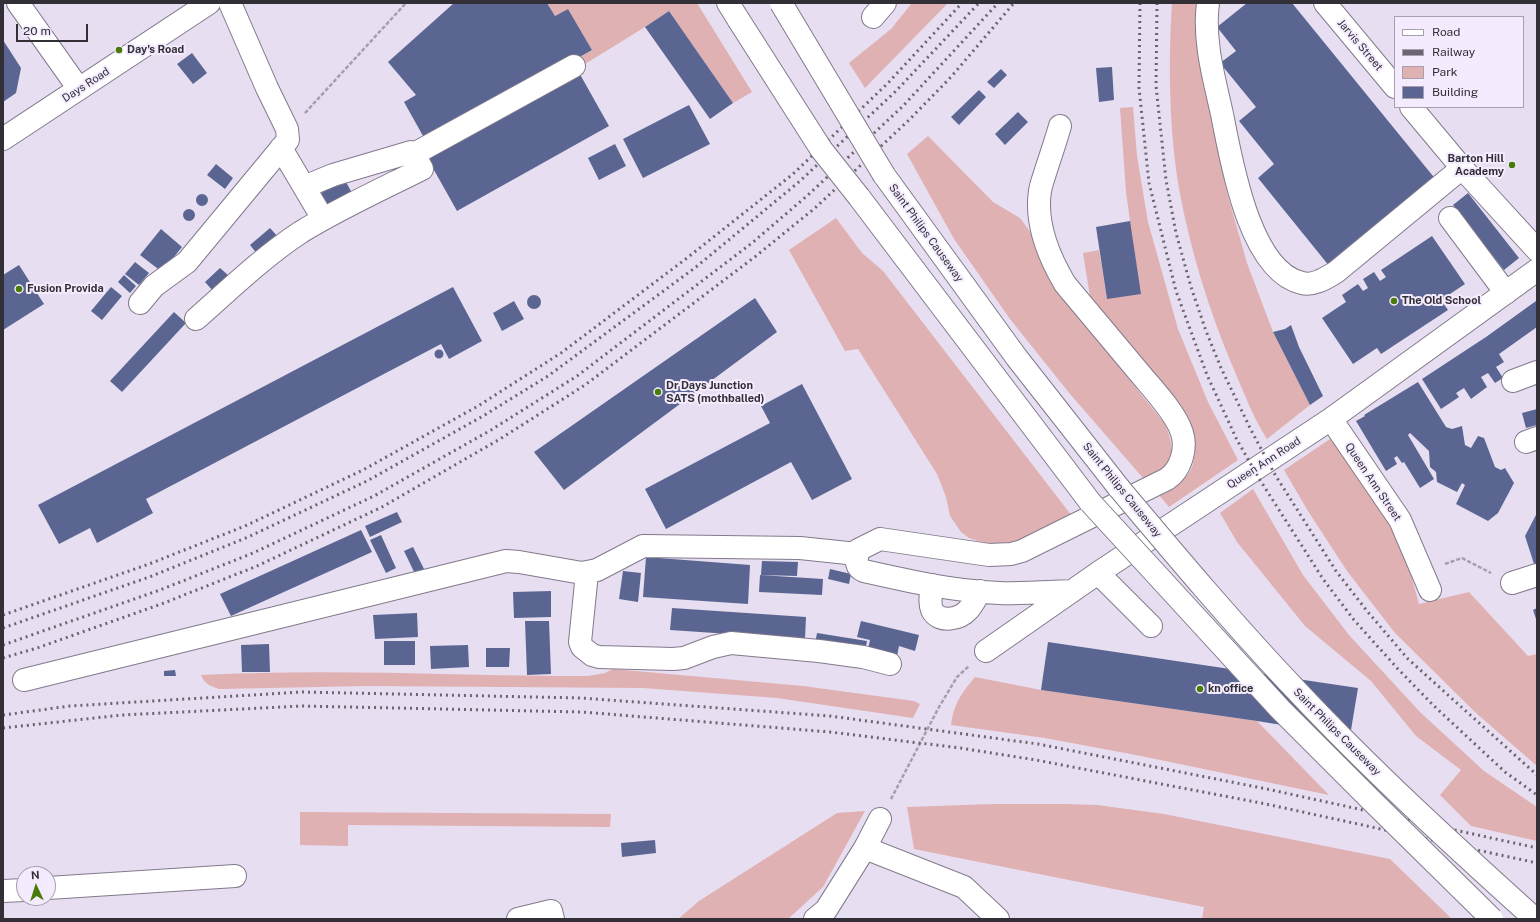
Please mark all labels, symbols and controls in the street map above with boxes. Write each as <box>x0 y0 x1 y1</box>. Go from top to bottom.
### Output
scale bar <box>18 16 90 42</box>
street label: Jarvis Street <box>1335 16 1385 74</box>
legend <box>1394 16 1524 108</box>
text: 20 m <box>23 24 51 38</box>
text: Road <box>1432 25 1460 39</box>
place label: Day's Road <box>127 43 184 57</box>
marker: Day's Road <box>114 45 124 55</box>
text: Railway <box>1432 45 1475 59</box>
street label: Days Road <box>60 65 112 105</box>
text: Park <box>1432 65 1458 79</box>
text: Building <box>1432 85 1478 99</box>
place label: Barton Hill Academy <box>1448 152 1504 178</box>
marker: Barton Hill Academy <box>1507 160 1517 170</box>
street label: Saint Philips Causeway <box>886 181 966 285</box>
place label: Fusion Provida <box>27 282 104 296</box>
marker: Fusion Provida <box>14 284 24 294</box>
place label: The Old School <box>1402 294 1481 308</box>
marker: The Old School <box>1389 296 1399 306</box>
place label: Dr Days Junction SATS (mothballed) <box>666 379 764 405</box>
marker: Dr Days Junction SATS (mothballed) <box>653 387 663 397</box>
street label: Queen Ann Road <box>1225 434 1303 492</box>
street label: Saint Philips Causeway <box>1080 440 1164 540</box>
street label: Queen Ann Street <box>1342 440 1404 524</box>
place label: kn office <box>1208 682 1253 696</box>
marker: kn office <box>1195 684 1205 694</box>
street label: Saint Philips Causeway <box>1291 686 1383 778</box>
north arrow <box>16 866 56 906</box>
text: N <box>31 869 40 881</box>

